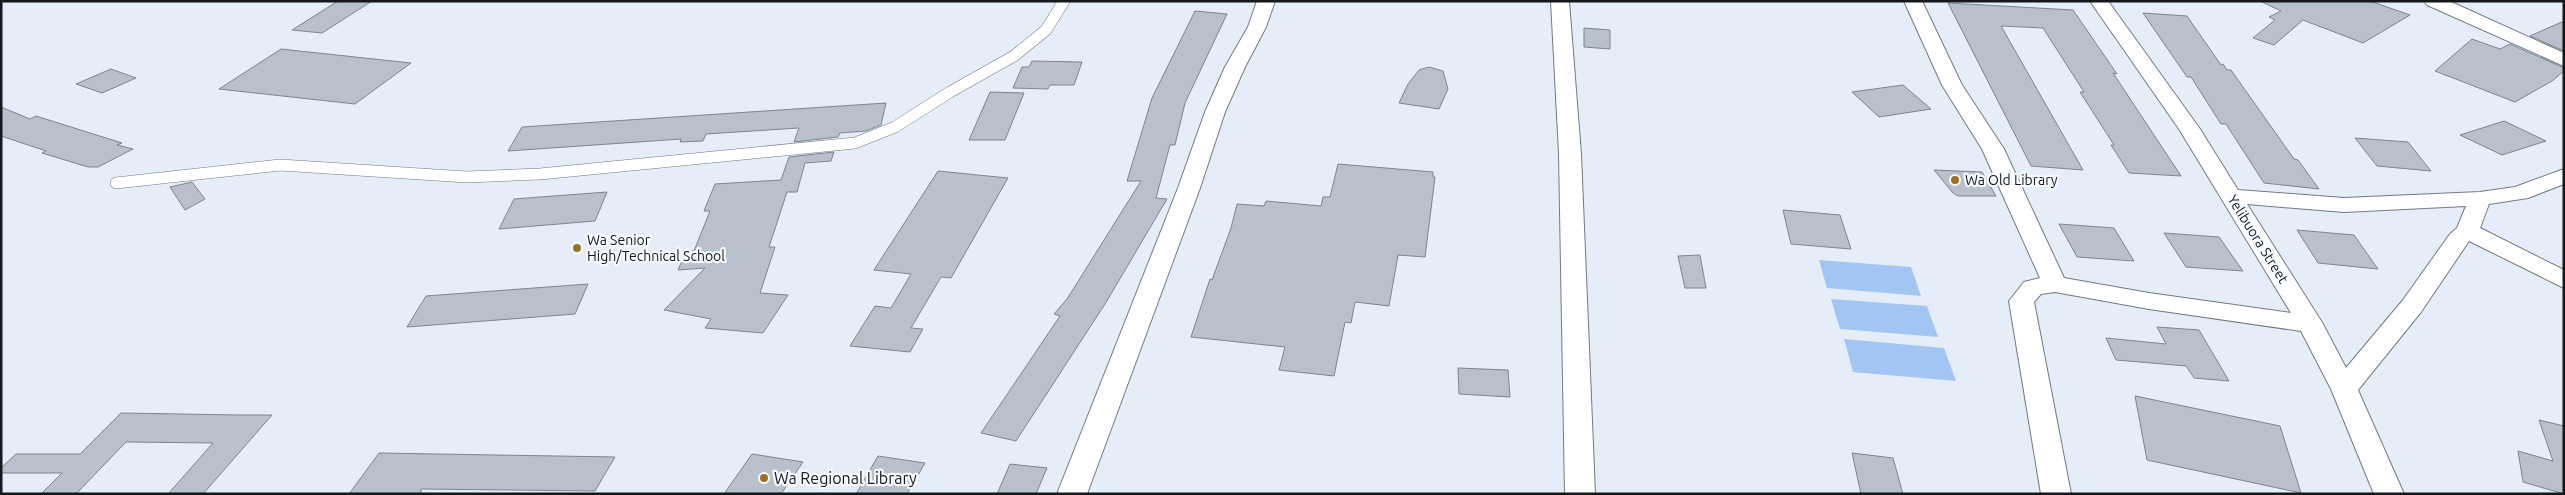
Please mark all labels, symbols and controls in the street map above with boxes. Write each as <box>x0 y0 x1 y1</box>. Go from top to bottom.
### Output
place label: Wa Old Library <box>1965 172 2058 188</box>
marker: Wa Old Library <box>1949 174 1961 186</box>
street label: Yelibuora Street <box>2224 192 2292 287</box>
place label: Wa Senior High/Technical School <box>587 232 725 264</box>
marker: Wa Senior High/Technical School <box>571 242 583 254</box>
place label: Wa Regional Library <box>774 469 917 487</box>
marker: Wa Regional Library <box>758 472 770 484</box>

